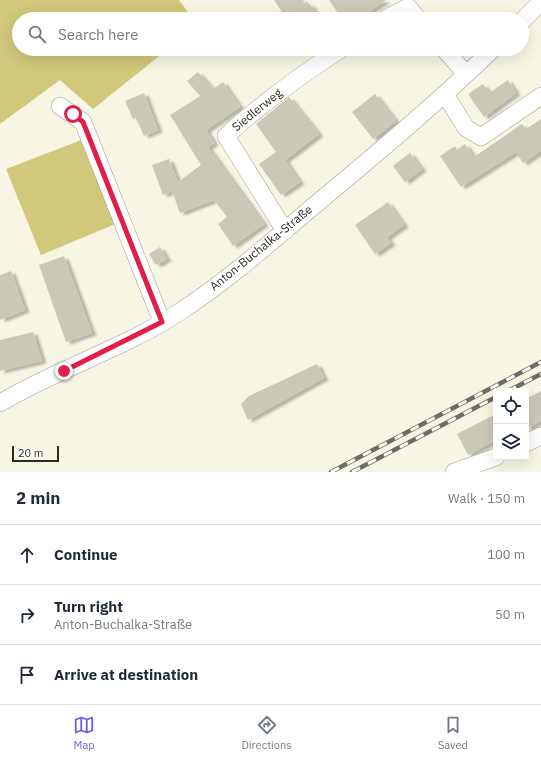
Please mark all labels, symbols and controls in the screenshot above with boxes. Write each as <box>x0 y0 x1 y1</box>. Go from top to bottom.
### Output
search box <box>12 12 529 56</box>
icon: search <box>26 23 48 45</box>
text: Search here <box>58 25 138 44</box>
street label: Siedlerweg <box>229 85 285 134</box>
route start <box>64 105 82 123</box>
street label: Anton-Buchalka-Straße <box>206 201 315 294</box>
route end <box>55 362 73 380</box>
map controls <box>493 388 529 460</box>
button: locate <box>493 388 529 424</box>
button: layers <box>493 424 529 460</box>
scale bar <box>12 444 59 463</box>
text: 20 m <box>18 446 43 460</box>
text: 2 min <box>16 487 60 509</box>
text: Walk · 150 m <box>448 490 525 507</box>
icon: ahead <box>16 544 38 566</box>
text: Continue <box>54 545 118 564</box>
text: 100 m <box>487 546 525 563</box>
text: Turn right <box>54 597 123 616</box>
icon: right <box>16 604 38 626</box>
text: 50 m <box>495 606 525 623</box>
text: Anton-Buchalka-Straße <box>54 616 192 633</box>
icon: arrive <box>16 664 38 686</box>
text: Arrive at destination <box>54 665 198 684</box>
tab: Map <box>73 714 95 752</box>
tab: Directions <box>241 714 292 752</box>
tab: Saved <box>438 714 468 752</box>

